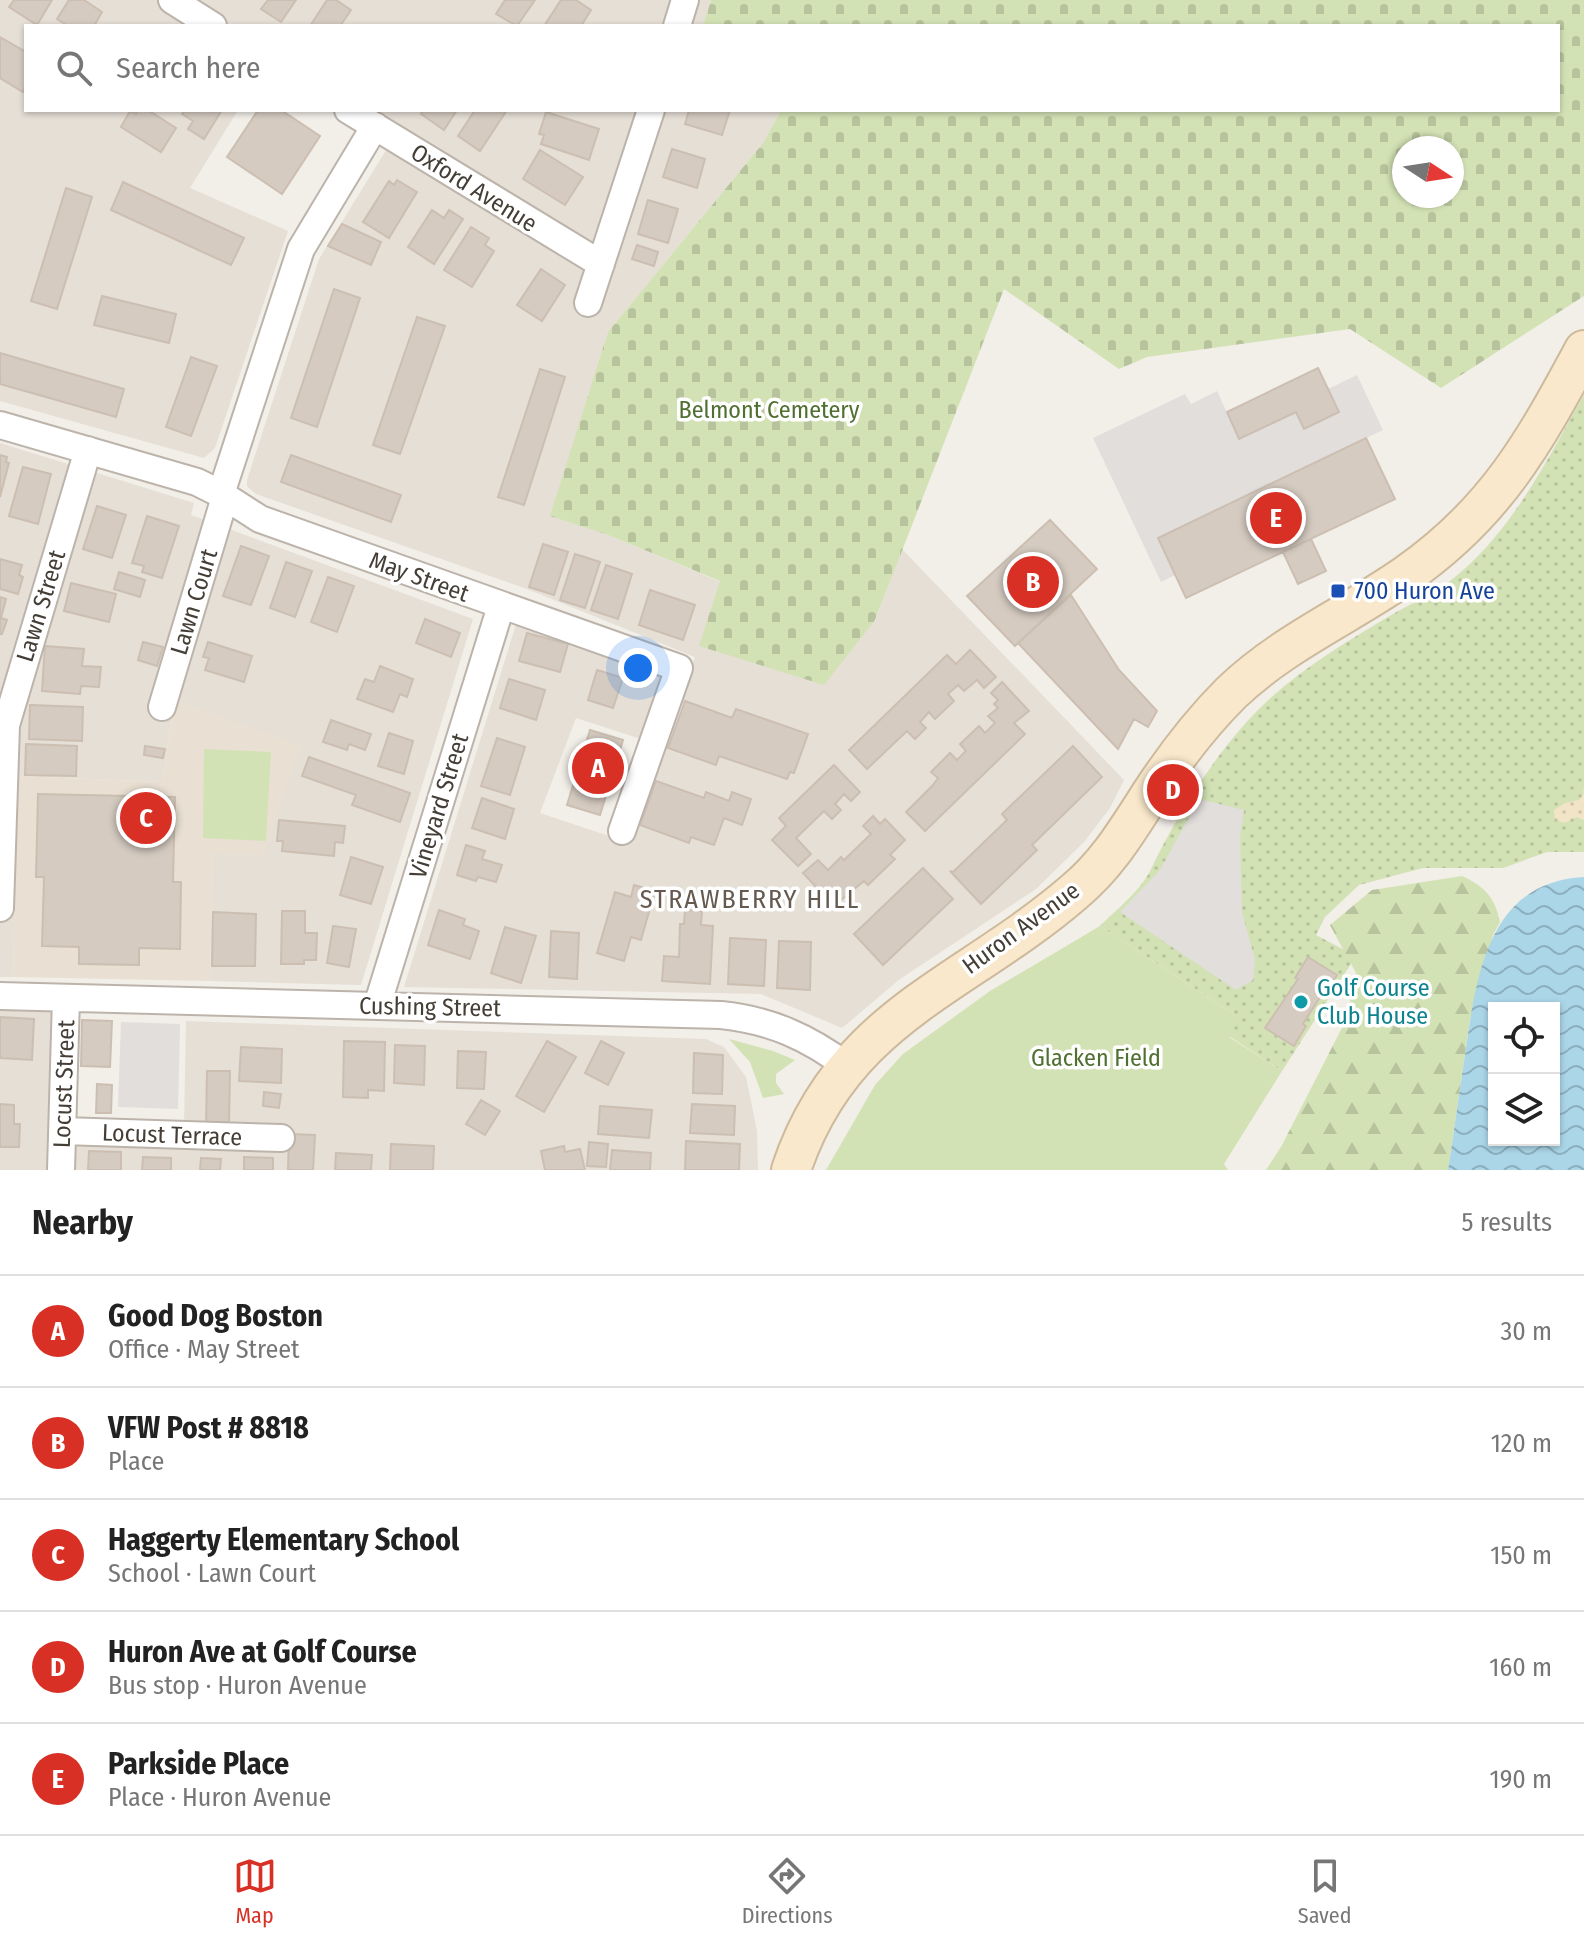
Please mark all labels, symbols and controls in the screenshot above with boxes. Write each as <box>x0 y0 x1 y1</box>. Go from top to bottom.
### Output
search box <box>24 24 1560 112</box>
icon: search <box>52 46 96 90</box>
text: Search here <box>116 50 261 86</box>
north arrow <box>1392 136 1464 208</box>
street label: Oxford Avenue <box>406 138 542 238</box>
park label: Belmont Cemetery <box>679 396 860 424</box>
pin: E <box>1250 488 1302 548</box>
street label: Lawn Court <box>165 546 223 658</box>
street label: May Street <box>365 546 473 608</box>
street label: Lawn Street <box>11 547 71 665</box>
pin: B <box>1007 552 1059 612</box>
place label: 700 Huron Ave <box>1354 577 1495 605</box>
marker: 700 Huron Ave <box>1329 582 1347 600</box>
your location <box>618 648 658 688</box>
street label: Vineyard Street <box>404 730 474 882</box>
pin: A <box>572 738 624 798</box>
pin: D <box>1147 760 1199 820</box>
pin: C <box>120 788 172 848</box>
street label: Huron Avenue <box>957 876 1085 980</box>
district label: STRAWBERRY HILL <box>640 884 860 915</box>
place label: Golf Course Club House <box>1317 974 1430 1030</box>
street label: Cushing Street <box>359 992 501 1022</box>
marker: Golf Course Club House <box>1292 993 1310 1011</box>
map controls <box>1488 1002 1560 1146</box>
button: locate <box>1488 1002 1560 1074</box>
street label: Locust Street <box>48 1019 80 1149</box>
park label: Glacken Field <box>1031 1044 1161 1072</box>
button: layers <box>1488 1074 1560 1146</box>
street label: Locust Terrace <box>101 1119 243 1151</box>
text: Nearby <box>32 1202 133 1243</box>
text: 5 results <box>1462 1207 1552 1238</box>
text: Good Dog Boston <box>108 1298 323 1334</box>
text: A <box>51 1316 65 1347</box>
text: 30 m <box>1501 1316 1552 1347</box>
text: Office · May Street <box>108 1334 300 1365</box>
text: VFW Post # 8818 <box>108 1410 309 1446</box>
text: B <box>51 1428 65 1459</box>
text: 120 m <box>1491 1428 1552 1459</box>
text: Place <box>108 1446 164 1477</box>
text: Haggerty Elementary School <box>108 1522 459 1558</box>
text: C <box>51 1540 65 1571</box>
text: 150 m <box>1490 1540 1552 1571</box>
text: School · Lawn Court <box>108 1558 316 1589</box>
text: Huron Ave at Golf Course <box>108 1634 417 1670</box>
text: D <box>50 1652 66 1683</box>
text: 160 m <box>1489 1652 1552 1683</box>
text: Bus stop · Huron Avenue <box>108 1670 367 1701</box>
text: Parkside Place <box>108 1746 289 1782</box>
text: E <box>52 1764 64 1795</box>
text: 190 m <box>1490 1764 1552 1795</box>
text: Place · Huron Avenue <box>108 1782 331 1813</box>
tab: Map <box>233 1854 277 1929</box>
tab: Directions <box>742 1854 833 1929</box>
tab: Saved <box>1298 1854 1351 1929</box>

